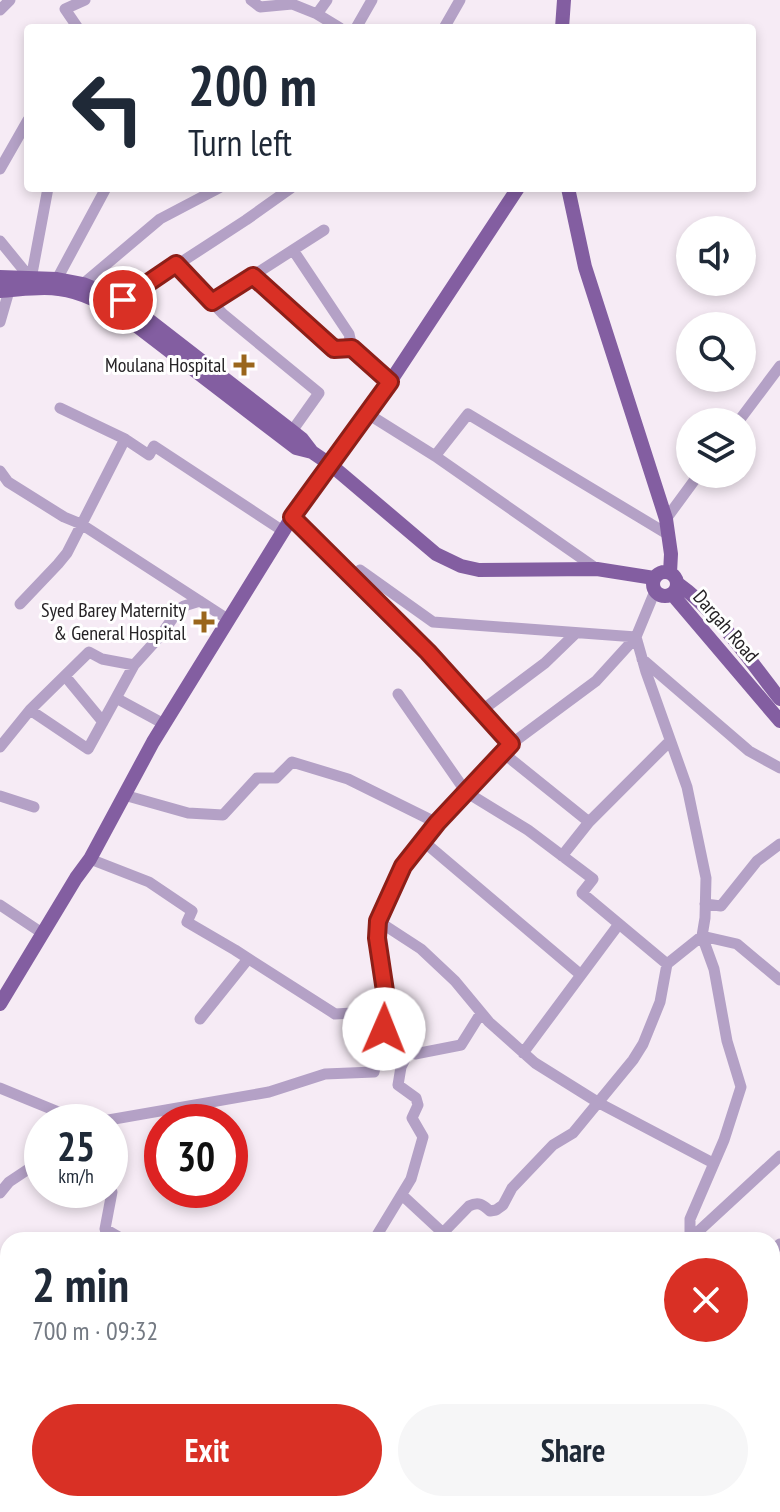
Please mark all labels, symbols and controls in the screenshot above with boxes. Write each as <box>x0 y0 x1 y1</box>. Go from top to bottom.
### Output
text: 200 m <box>188 49 317 121</box>
icon: left <box>56 56 160 160</box>
text: Turn left <box>188 119 292 166</box>
map controls <box>676 216 756 488</box>
button: sound <box>676 216 756 296</box>
pin <box>89 266 157 334</box>
icon: arrive <box>101 278 145 322</box>
button: search <box>676 312 756 392</box>
place label: Moulana Hospital <box>105 352 226 378</box>
marker: Moulana Hospital <box>233 354 255 376</box>
button: layers <box>676 408 756 488</box>
street label: Dargah Road <box>687 584 765 668</box>
place label: Syed Barey Maternity & General Hospital <box>41 597 186 646</box>
marker: Syed Barey Maternity & General Hospital <box>193 611 215 633</box>
position arrow <box>342 987 426 1071</box>
speed limit sign: 30 <box>144 1104 248 1208</box>
text: 25 <box>57 1120 95 1172</box>
text: km/h <box>58 1163 94 1189</box>
text: 2 min <box>32 1253 129 1315</box>
button: close <box>664 1258 748 1342</box>
text: 700 m · 09:32 <box>32 1314 158 1347</box>
button: Exit <box>32 1404 382 1496</box>
button: Share <box>398 1404 748 1496</box>

